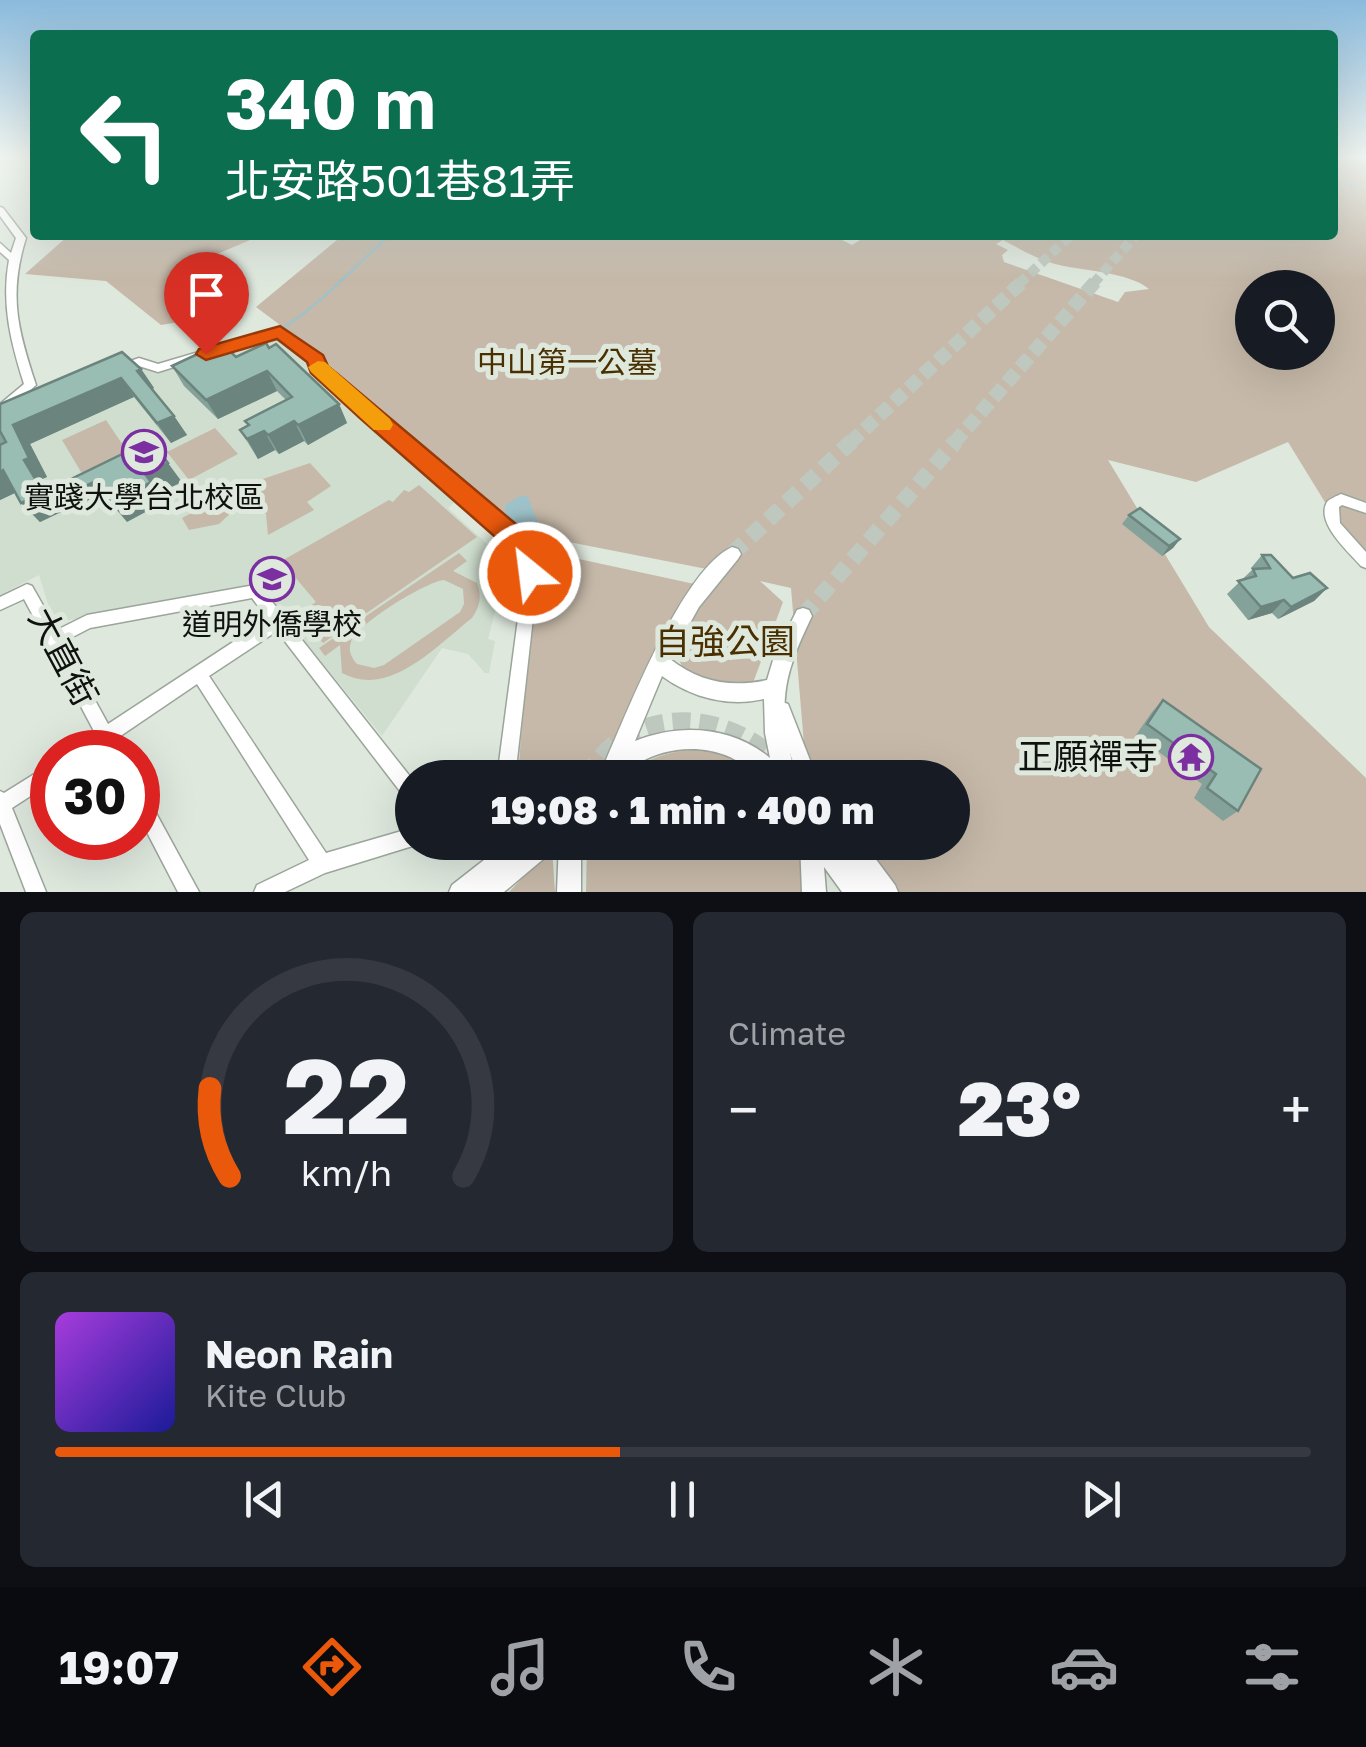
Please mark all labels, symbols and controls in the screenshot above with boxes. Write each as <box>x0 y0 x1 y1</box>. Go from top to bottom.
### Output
text: 340 m <box>225 60 436 144</box>
icon: left <box>60 70 190 200</box>
text: 北安路501巷81弄 <box>225 153 575 207</box>
pin <box>164 252 249 355</box>
icon: arrive <box>179 267 234 322</box>
map controls <box>1235 270 1335 370</box>
button: search <box>1235 270 1335 370</box>
park label: 中山第一公墓 <box>477 344 657 380</box>
school or university icon: 實踐大學台北校區 <box>121 429 167 475</box>
place label: 實踐大學台北校區 <box>24 479 264 515</box>
position arrow <box>478 521 582 625</box>
school or university icon: 道明外僑學校 <box>249 556 295 602</box>
street label: 大直街 <box>21 600 107 713</box>
place label: 道明外僑學校 <box>182 606 362 642</box>
park label: 自強公園 <box>655 620 795 662</box>
speed limit sign: 30 <box>30 730 160 860</box>
temple icon: 正願禪寺 <box>1168 734 1214 780</box>
place label: 正願禪寺 <box>1018 735 1158 777</box>
text: 19:08 · 1 min · 400 m <box>491 787 874 832</box>
text: Climate <box>728 1014 846 1052</box>
text: 22 <box>283 1032 410 1157</box>
text: 23° <box>958 1062 1081 1153</box>
text: − <box>728 1076 758 1142</box>
text: + <box>1281 1076 1311 1142</box>
text: km/h <box>301 1151 392 1194</box>
text: Neon Rain <box>205 1331 393 1376</box>
text: Kite Club <box>205 1376 346 1414</box>
icon: previous <box>237 1472 292 1527</box>
icon: pause <box>655 1472 710 1527</box>
icon: next <box>1074 1472 1129 1527</box>
icon: directions <box>297 1632 367 1702</box>
icon: music <box>485 1632 555 1702</box>
icon: phone <box>673 1632 743 1702</box>
icon: climate <box>861 1632 931 1702</box>
icon: car <box>1049 1632 1119 1702</box>
icon: filters <box>1237 1632 1307 1702</box>
text: 19:07 <box>59 1640 179 1694</box>

